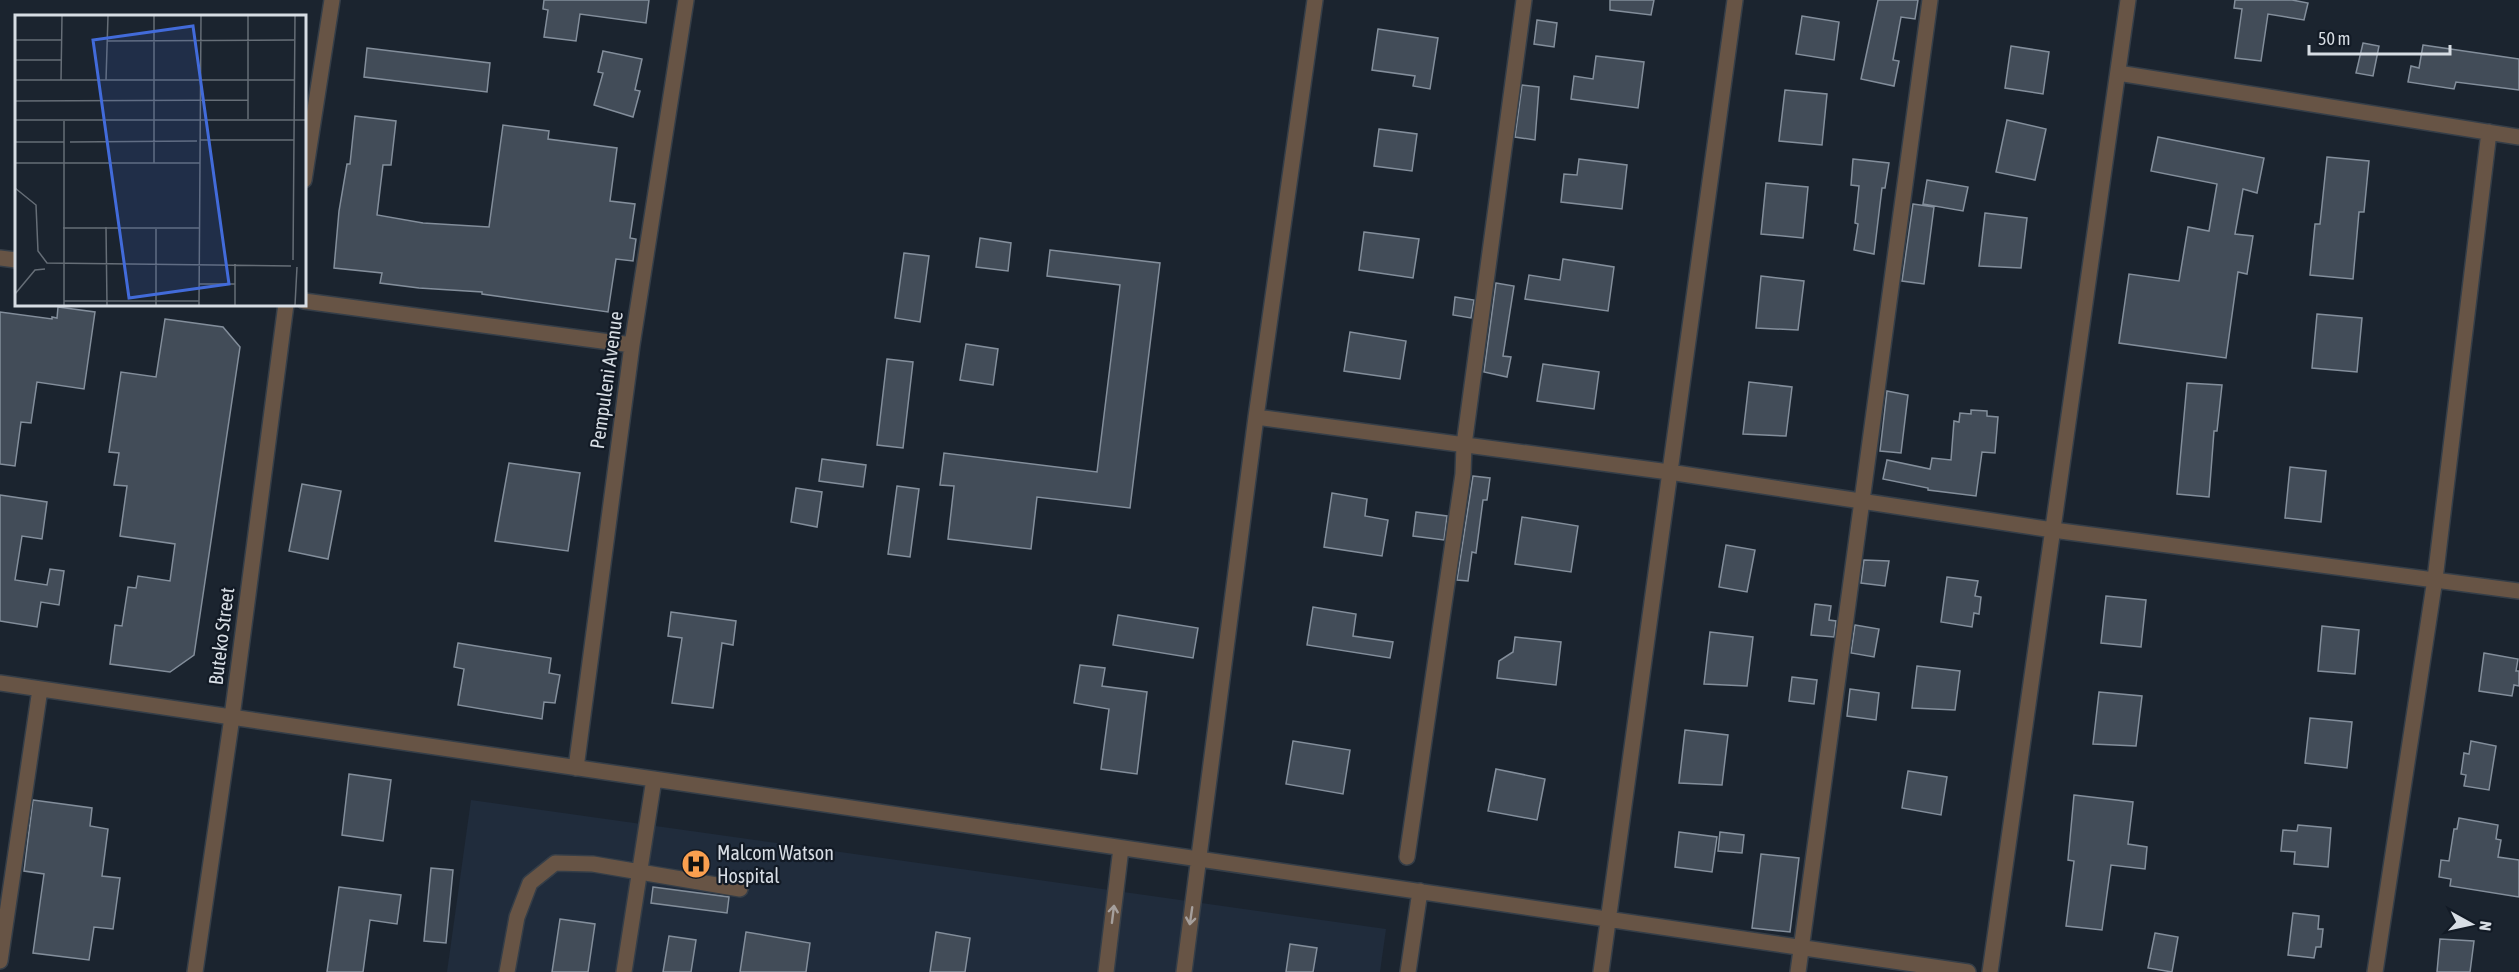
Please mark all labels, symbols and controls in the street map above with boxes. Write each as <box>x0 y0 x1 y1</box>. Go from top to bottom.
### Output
inset map <box>15 15 306 306</box>
scale bar <box>2309 18 2450 56</box>
text: 50 m <box>2318 28 2350 49</box>
street label: Pempuleni Avenue <box>585 310 627 450</box>
street label: Buteko Street <box>204 586 238 686</box>
place label: Malcom Watson Hospital <box>717 841 834 887</box>
hospital icon: Malcom Watson Hospital <box>680 848 712 880</box>
north arrow <box>2441 894 2501 954</box>
one-way arrow <box>1108 904 1119 924</box>
one-way arrow <box>1186 905 1197 925</box>
text: N <box>2476 920 2495 932</box>

